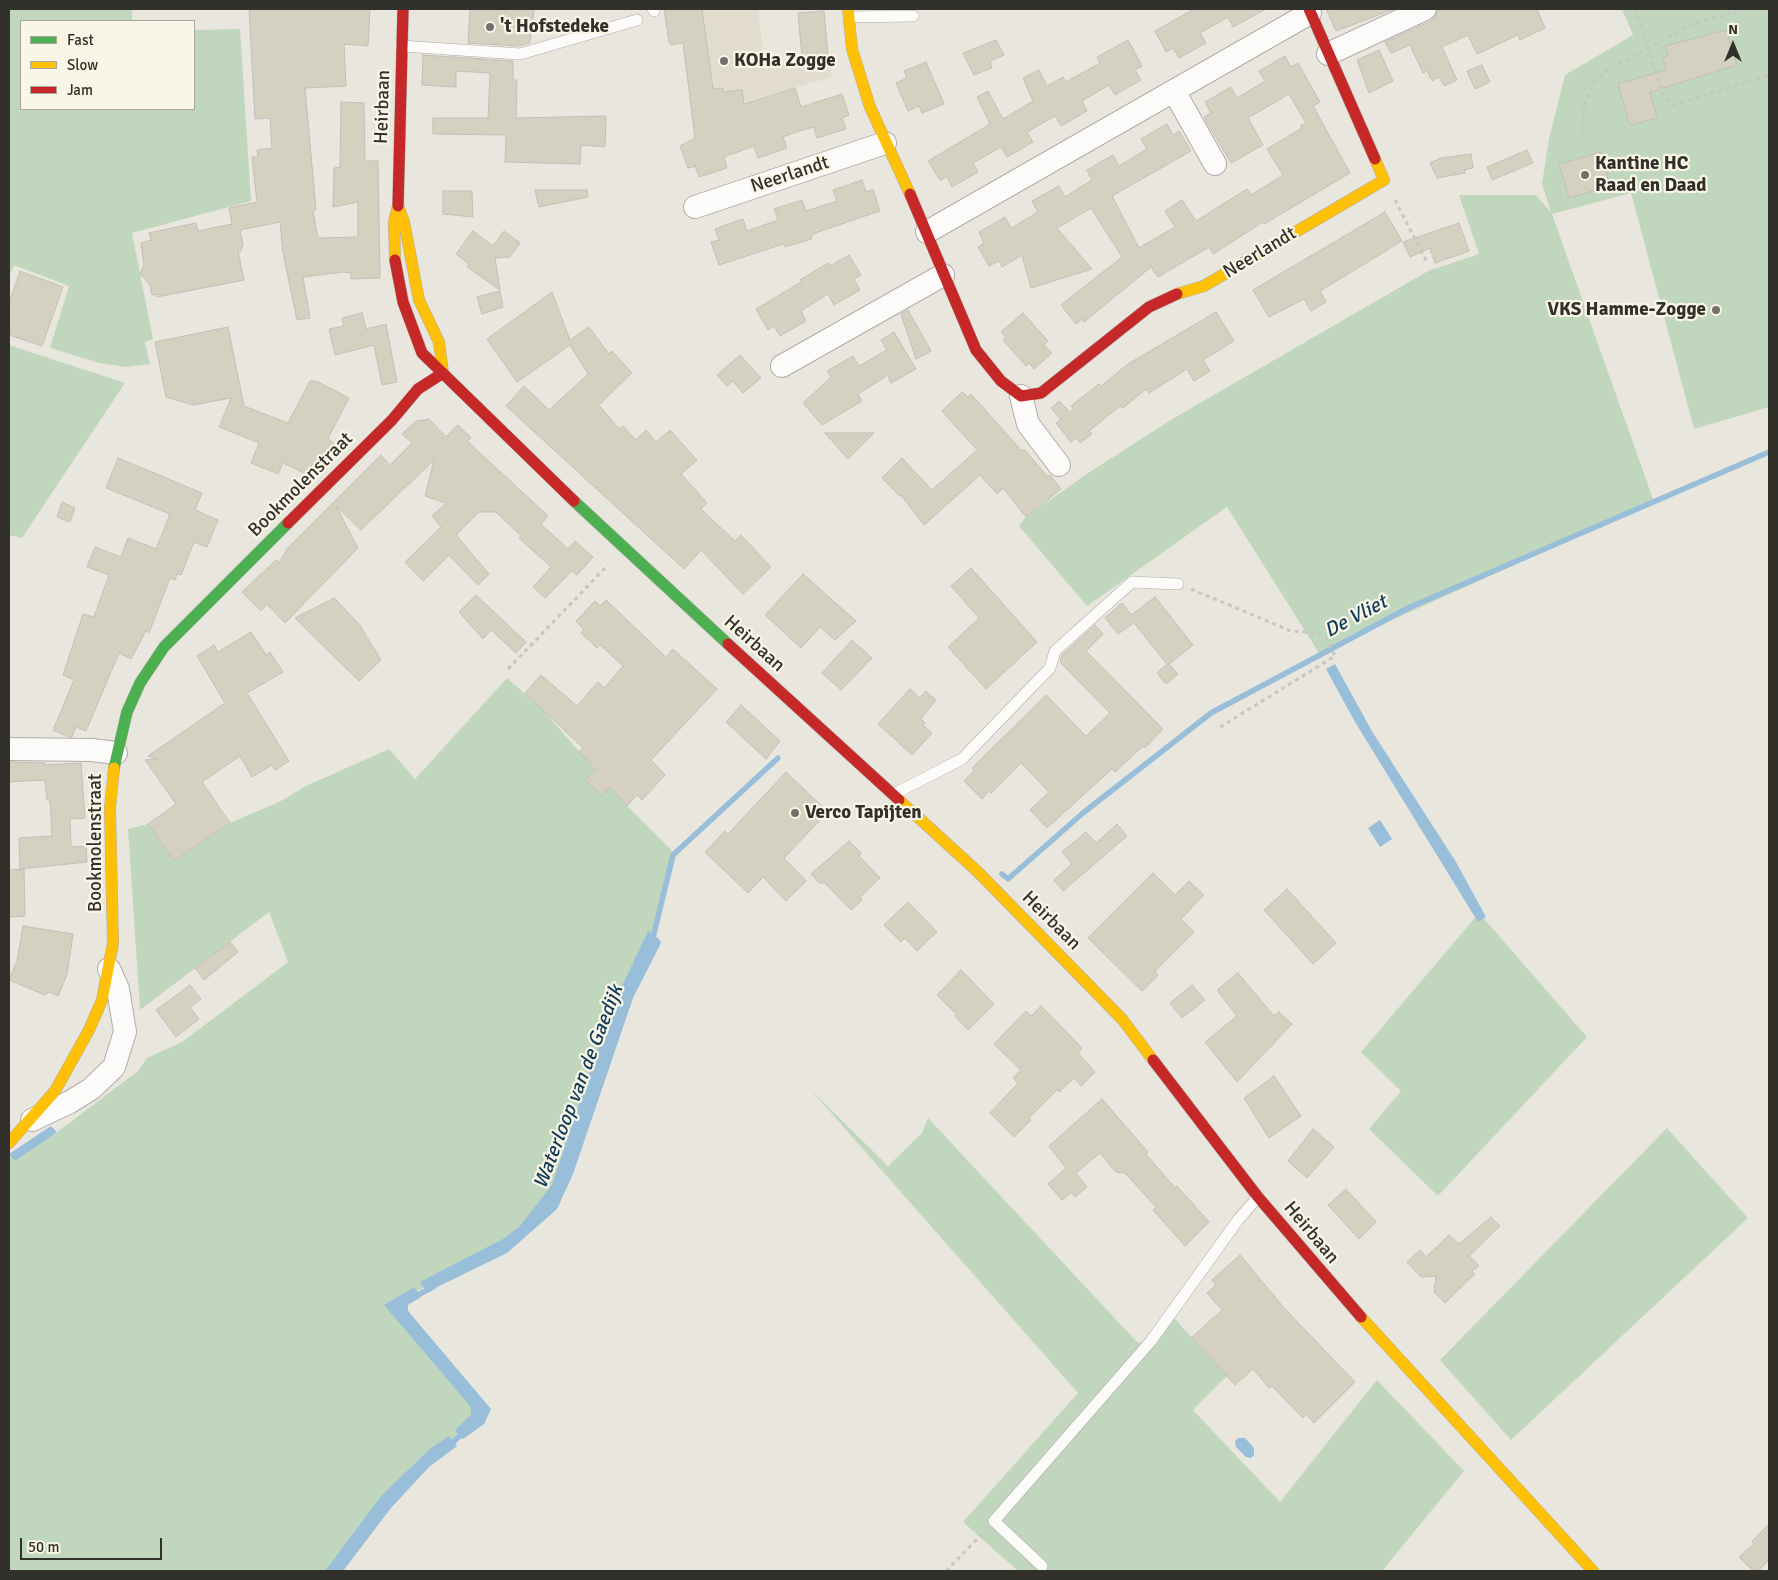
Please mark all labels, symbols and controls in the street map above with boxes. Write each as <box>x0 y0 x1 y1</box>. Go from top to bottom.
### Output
place label: 't Hofstedeke <box>500 16 609 38</box>
legend <box>20 20 195 110</box>
north arrow <box>1708 20 1758 70</box>
marker: 't Hofstedeke <box>484 21 496 33</box>
text: N <box>1728 21 1738 38</box>
text: Fast <box>67 31 94 49</box>
place label: KOHa Zogge <box>734 50 836 72</box>
marker: KOHa Zogge <box>718 55 730 67</box>
text: Slow <box>67 56 98 74</box>
street label: Heirbaan <box>370 70 396 144</box>
text: Jam <box>67 81 93 99</box>
street label: Neerlandt <box>748 152 832 198</box>
place label: Kantine HC Raad en Daad <box>1595 153 1707 197</box>
marker: Kantine HC Raad en Daad <box>1579 169 1591 181</box>
street label: Neerlandt <box>1219 222 1301 284</box>
place label: VKS Hamme-Zogge <box>1548 299 1706 321</box>
marker: VKS Hamme-Zogge <box>1710 304 1722 316</box>
street label: Bookmolenstraat <box>244 428 358 542</box>
water label: De Vliet <box>1321 591 1391 643</box>
street label: Heirbaan <box>719 611 789 677</box>
street label: Bookmolenstraat <box>85 774 107 912</box>
place label: Verco Tapijten <box>805 802 922 824</box>
marker: Verco Tapijten <box>789 807 801 819</box>
street label: Heirbaan <box>1017 887 1085 955</box>
water label: Waterloop van de Gaedijk <box>529 982 629 1192</box>
street label: Heirbaan <box>1278 1197 1344 1269</box>
scale bar <box>22 1528 165 1560</box>
text: 50 m <box>28 1538 59 1556</box>

